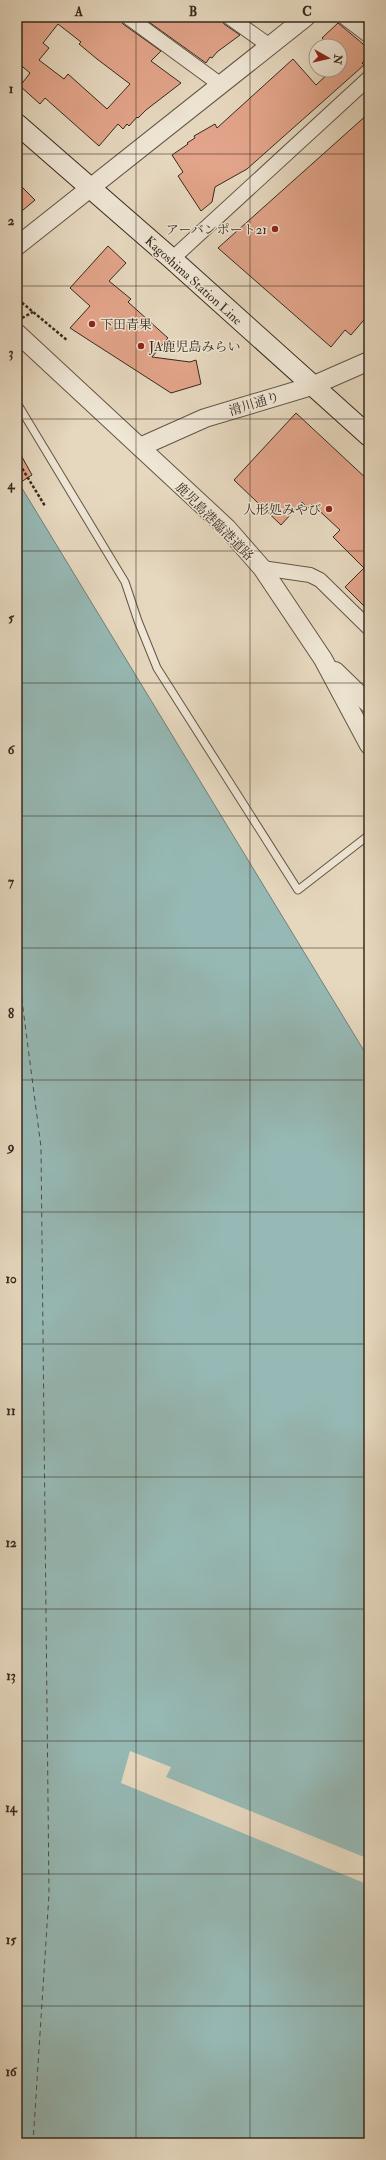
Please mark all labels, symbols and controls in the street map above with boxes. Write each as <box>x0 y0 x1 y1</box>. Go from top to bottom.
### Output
text: A <box>74 4 84 20</box>
text: B <box>189 4 197 20</box>
text: C <box>302 4 312 20</box>
north arrow <box>308 38 348 78</box>
text: N <box>330 53 345 66</box>
text: 1 <box>9 81 14 97</box>
text: 2 <box>8 213 15 229</box>
place label: アーバンポート21 <box>166 222 267 238</box>
marker: アーバンポート21 <box>270 224 280 234</box>
street label: Kagoshima Station Line <box>142 233 246 329</box>
place label: 下田青果 <box>100 317 152 333</box>
marker: 下田青果 <box>87 319 97 329</box>
place label: JA鹿児島みらい <box>148 339 241 355</box>
marker: JA鹿児島みらい <box>136 341 146 351</box>
text: 3 <box>9 345 14 361</box>
street label: 滑川通り <box>227 389 282 419</box>
text: 4 <box>6 477 15 493</box>
street label: 鹿児島港臨港道路 <box>172 479 257 564</box>
place label: 人形処みやび <box>243 502 321 518</box>
marker: 人形処みやび <box>324 504 334 514</box>
text: 5 <box>8 610 14 626</box>
text: 6 <box>8 742 16 758</box>
text: 7 <box>8 874 15 890</box>
text: 8 <box>8 1006 14 1022</box>
text: 9 <box>6 1139 15 1155</box>
text: 10 <box>5 1271 17 1287</box>
text: 11 <box>6 1403 16 1419</box>
text: 12 <box>5 1535 17 1551</box>
text: 13 <box>6 1668 16 1684</box>
text: 14 <box>5 1800 18 1816</box>
text: 15 <box>6 1932 16 1948</box>
text: 16 <box>5 2064 18 2080</box>

